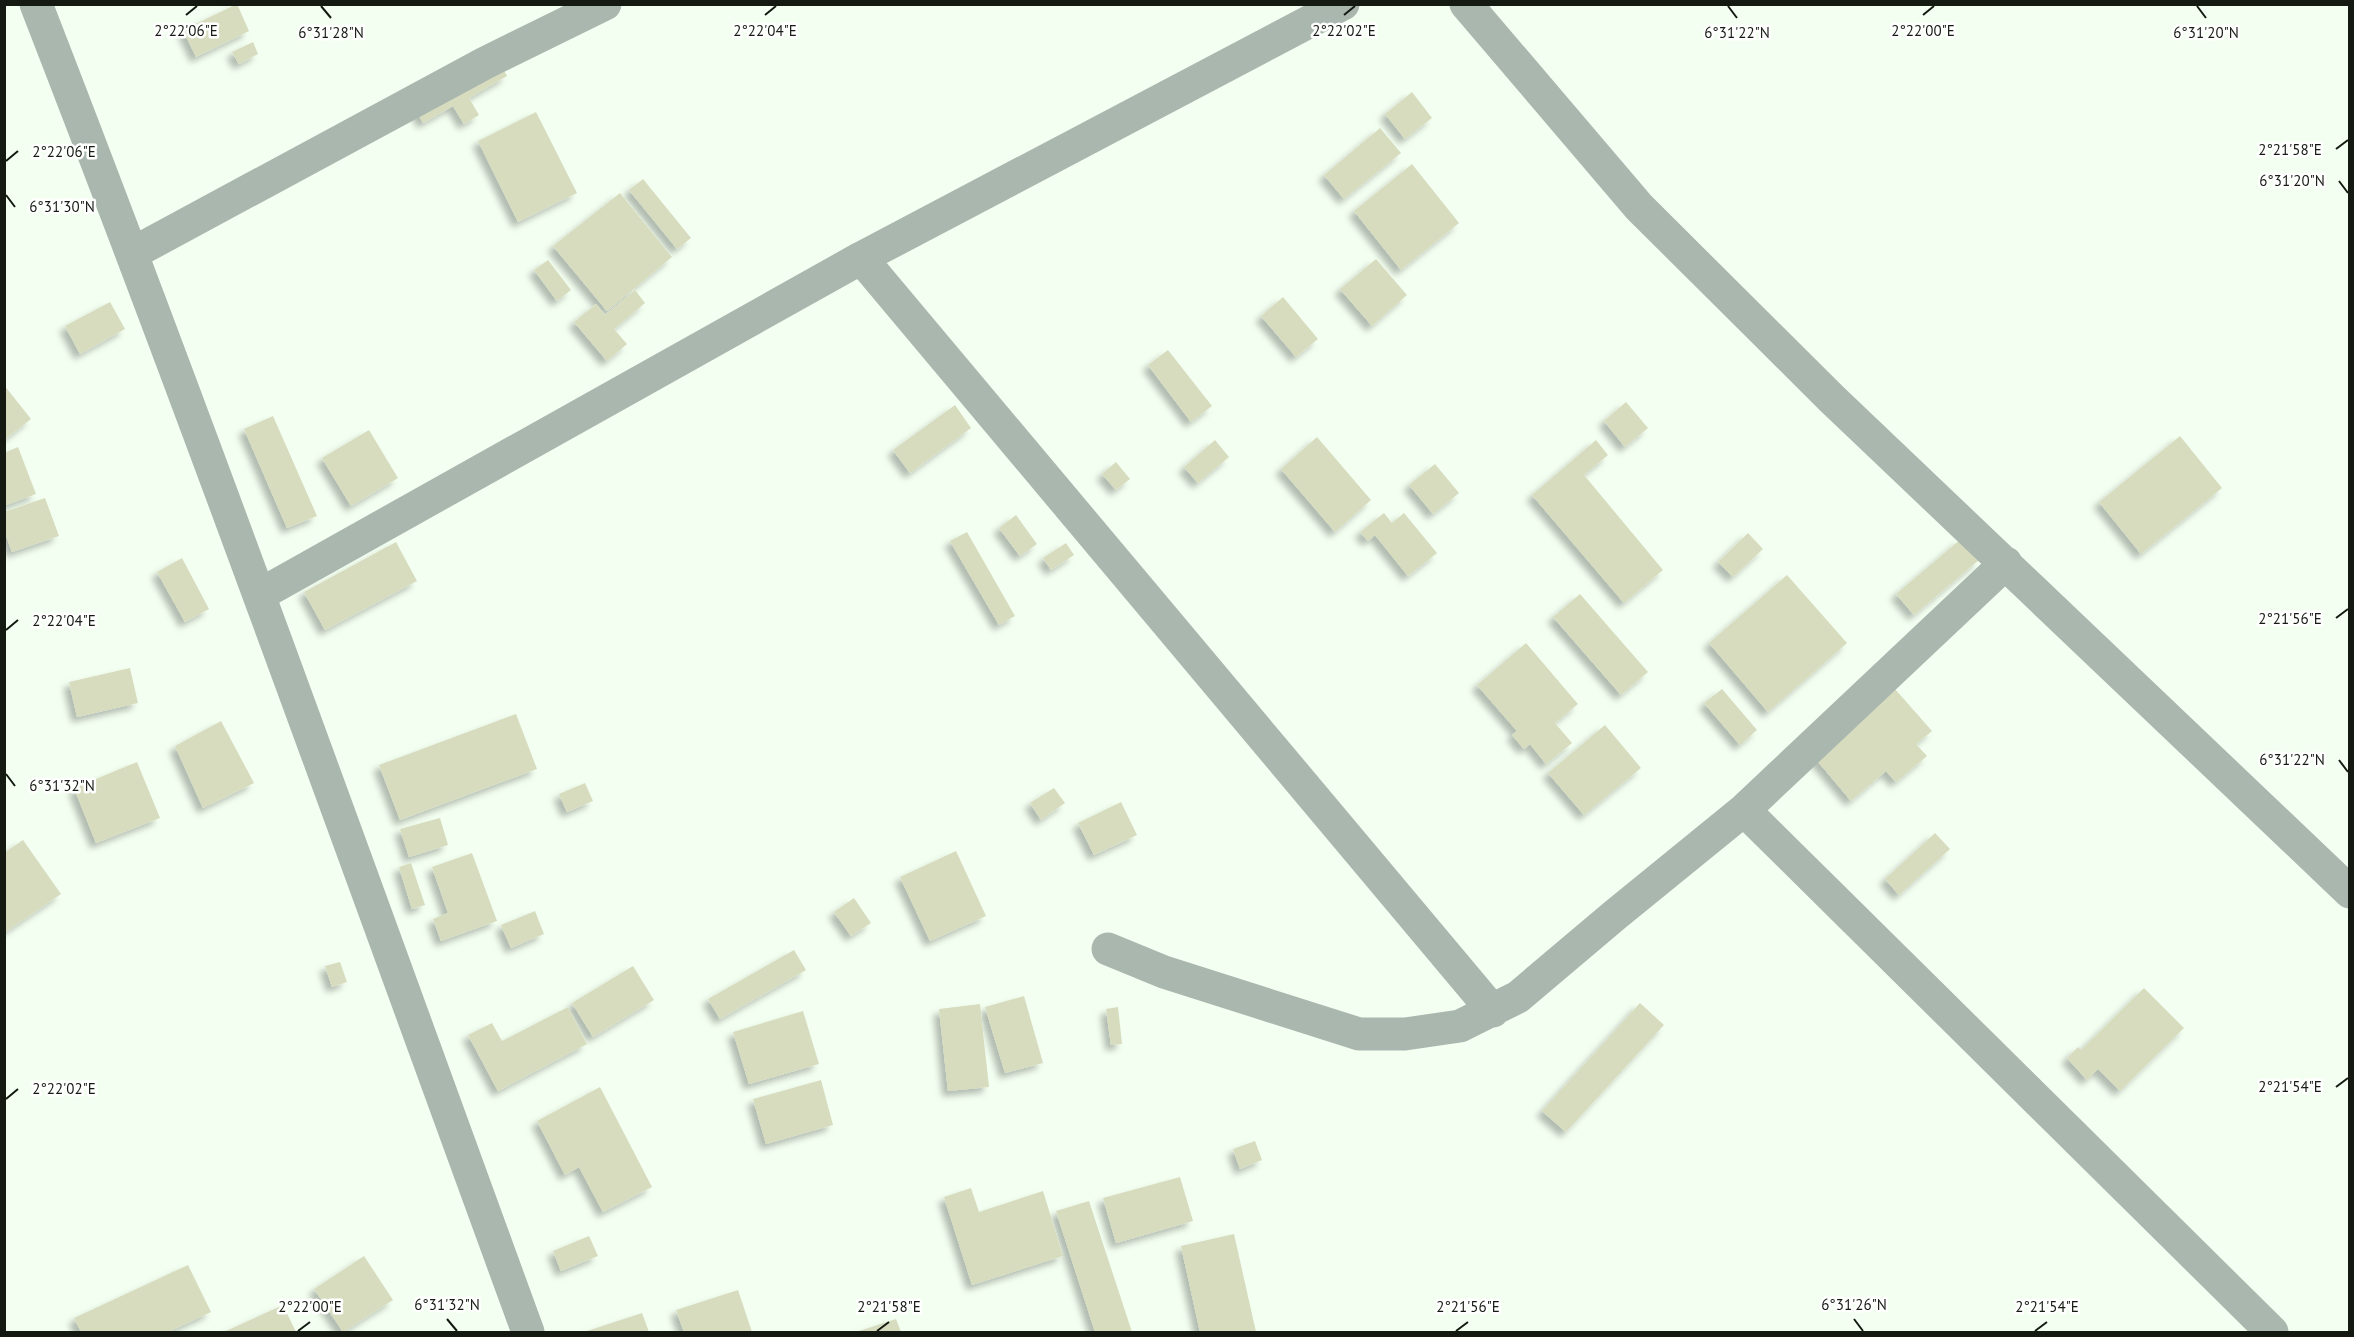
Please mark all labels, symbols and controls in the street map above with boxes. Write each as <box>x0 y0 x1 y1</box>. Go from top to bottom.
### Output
text: 2°22'06"E <box>154 21 218 40</box>
text: 2°22'04"E <box>733 21 797 40</box>
text: 2°22'02"E <box>1312 21 1376 40</box>
text: 2°22'00"E <box>1891 21 1955 40</box>
text: 6°31'28"N <box>298 23 364 42</box>
text: 6°31'22"N <box>1704 23 1770 42</box>
text: 6°31'20"N <box>2173 23 2239 42</box>
text: 2°21'58"E <box>2258 140 2322 159</box>
text: 2°22'06"E <box>32 142 96 161</box>
text: 6°31'20"N <box>2259 171 2325 190</box>
text: 6°31'30"N <box>29 197 95 216</box>
text: 2°21'56"E <box>2258 609 2322 628</box>
text: 2°22'04"E <box>32 611 96 630</box>
text: 6°31'22"N <box>2259 750 2325 769</box>
text: 6°31'32"N <box>29 776 95 795</box>
text: 2°21'54"E <box>2258 1077 2322 1096</box>
text: 2°22'02"E <box>32 1079 96 1098</box>
text: 6°31'32"N <box>414 1295 480 1314</box>
text: 6°31'26"N <box>1821 1295 1887 1314</box>
text: 2°22'00"E <box>278 1297 342 1316</box>
text: 2°21'58"E <box>857 1297 921 1316</box>
text: 2°21'56"E <box>1436 1297 1500 1316</box>
text: 2°21'54"E <box>2015 1297 2079 1316</box>

